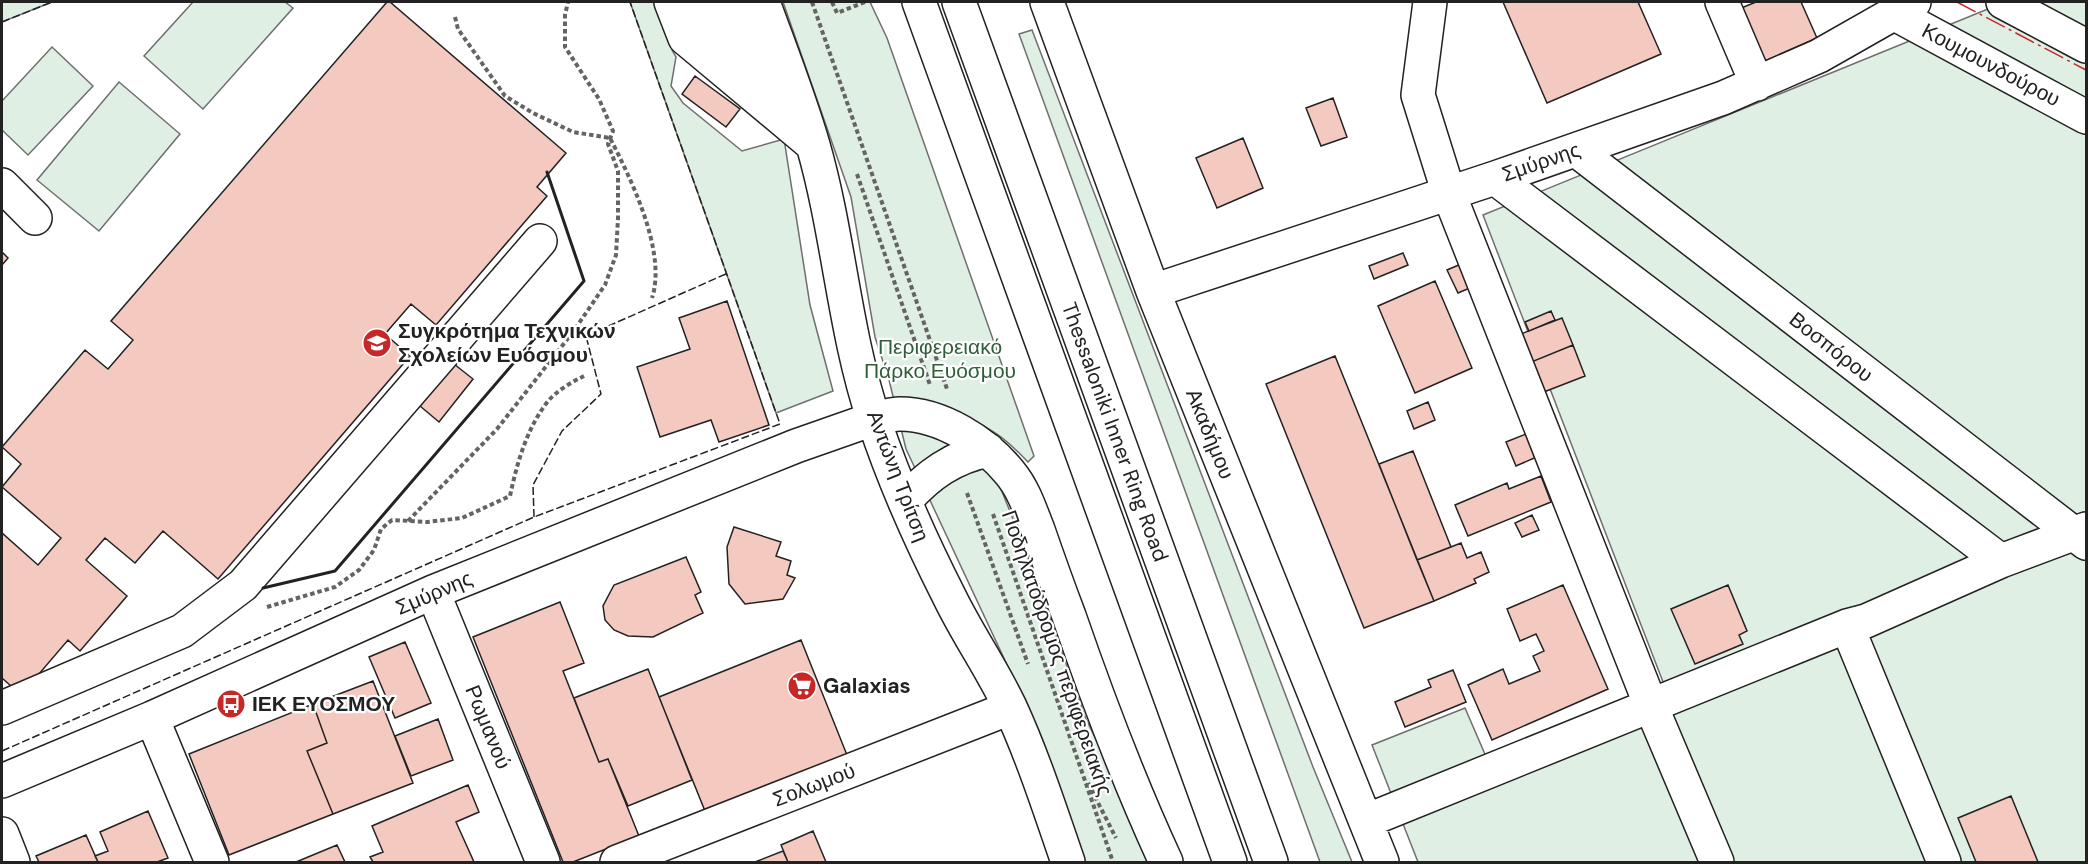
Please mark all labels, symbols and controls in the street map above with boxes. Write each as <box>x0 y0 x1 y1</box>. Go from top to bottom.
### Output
street label: Κουμουνδούρου <box>1917 17 2065 113</box>
street label: Σμύρνης <box>1498 136 1584 188</box>
street label: Thessaloniki Inner Ring Road <box>1055 299 1175 565</box>
street label: Βοσπόρου <box>1783 305 1879 389</box>
place label: Συγκρότημα Τεχνικών Σχολείων Ευόσμου <box>398 317 616 369</box>
school or university icon: Συγκρότημα Τεχνικών Σχολείων Ευόσμου <box>361 327 393 359</box>
park label: Περιφερειακό Πάρκο Ευόσμου <box>864 333 1016 385</box>
street label: Ακαδήμου <box>1179 385 1241 483</box>
street label: Αντώνη Τρίτση <box>860 406 936 546</box>
street label: Ποδηλατόδρομος περιφερειακής <box>995 506 1119 800</box>
street label: Σμύρνης <box>391 564 477 622</box>
supermarket icon: Galaxias <box>786 670 818 702</box>
place label: Galaxias <box>823 672 911 700</box>
street label: Ρωμανού <box>458 681 518 773</box>
bus stop icon: ΙΕΚ ΕΥΟΣΜΟΥ <box>215 688 247 720</box>
place label: ΙΕΚ ΕΥΟΣΜΟΥ <box>252 690 395 718</box>
street label: Σολωμού <box>769 757 859 813</box>

